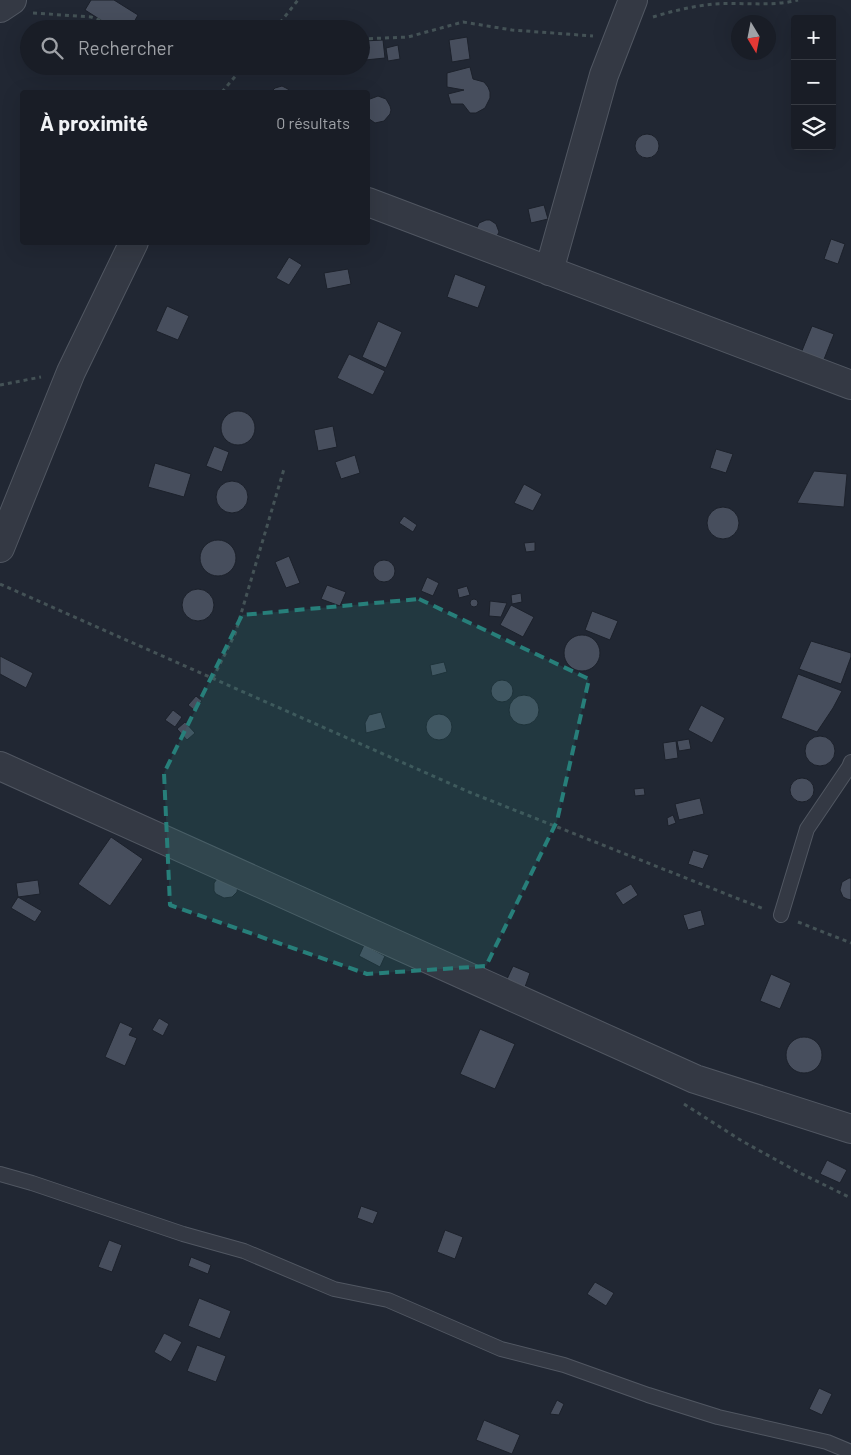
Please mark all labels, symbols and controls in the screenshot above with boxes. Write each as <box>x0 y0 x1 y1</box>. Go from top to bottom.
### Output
north arrow <box>731 15 776 60</box>
map controls <box>791 15 836 150</box>
button: + <box>791 15 836 60</box>
search box <box>20 20 370 75</box>
icon: search <box>38 34 66 62</box>
text: Rechercher <box>78 36 174 59</box>
button: − <box>791 60 836 105</box>
button: layers <box>791 105 836 150</box>
text: À proximité <box>40 110 148 135</box>
text: 0 résultats <box>276 113 350 132</box>

